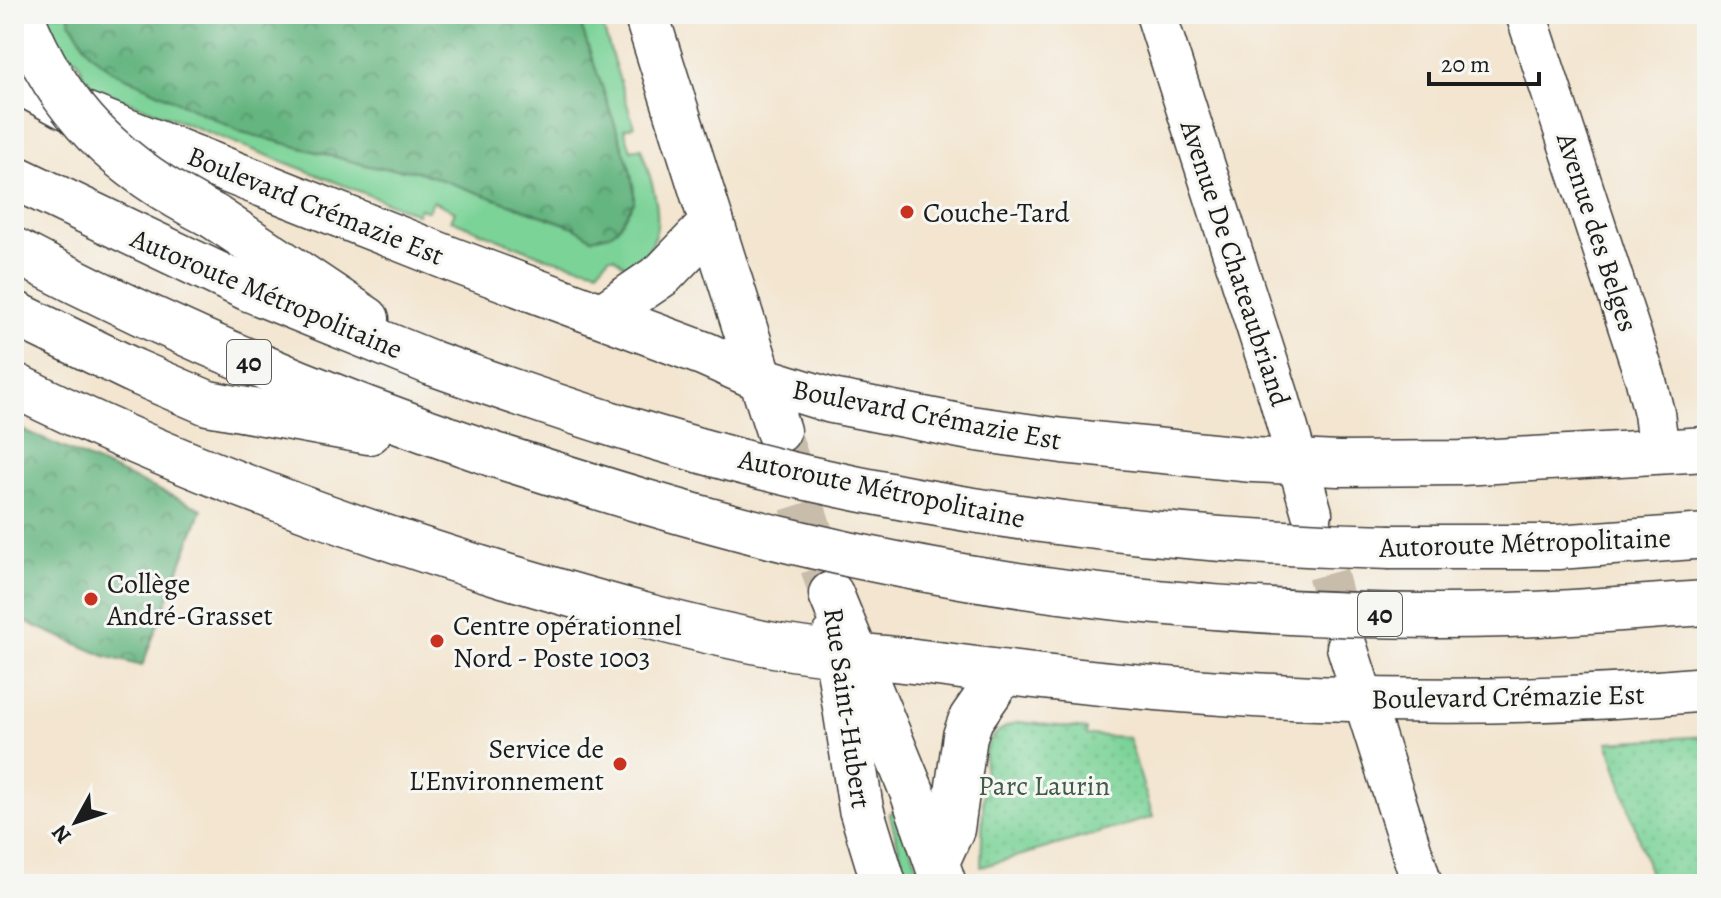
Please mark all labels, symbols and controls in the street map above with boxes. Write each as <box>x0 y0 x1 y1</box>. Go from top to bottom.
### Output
scale bar <box>1429 36 1539 86</box>
text: 20 m <box>1441 48 1490 80</box>
street label: Avenue De Chateaubriand <box>1171 115 1300 412</box>
street label: Avenue des Belges <box>1547 127 1647 337</box>
street label: Boulevard Crémazie Est <box>182 137 449 275</box>
place label: Couche-Tard <box>923 194 1070 232</box>
marker: Couche-Tard <box>898 203 916 221</box>
street label: Autoroute Métropolitaine <box>124 219 408 368</box>
road number: 40 <box>227 340 271 384</box>
street label: Boulevard Crémazie Est <box>789 370 1065 460</box>
street label: Autoroute Métropolitaine <box>734 440 1028 538</box>
street label: Autoroute Métropolitaine <box>1378 519 1672 567</box>
place label: Collège André-Grasset <box>106 565 273 635</box>
marker: Collège André-Grasset <box>82 590 100 608</box>
road number: 40 <box>1358 592 1402 636</box>
street label: Rue Saint-Hubert <box>814 605 880 811</box>
place label: Centre opérationnel Nord - Poste 1003 <box>453 607 682 677</box>
marker: Centre opérationnel Nord - Poste 1003 <box>428 632 446 650</box>
street label: Boulevard Crémazie Est <box>1371 676 1645 718</box>
place label: Service de L'Environnement <box>409 730 604 800</box>
marker: Service de L'Environnement <box>611 755 629 773</box>
park label: Parc Laurin <box>978 767 1110 805</box>
north arrow <box>36 782 116 862</box>
text: N <box>45 818 78 850</box>

